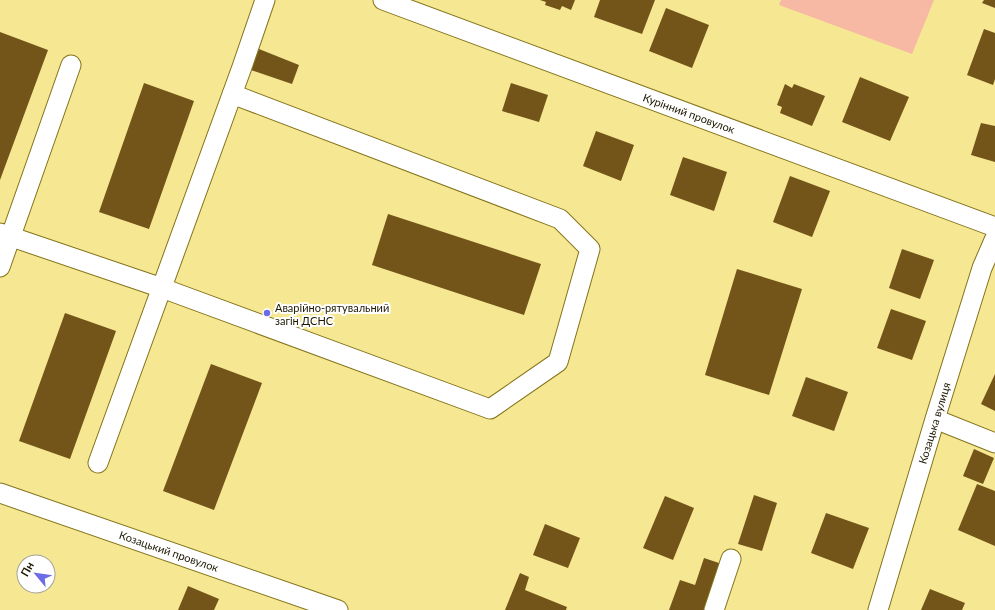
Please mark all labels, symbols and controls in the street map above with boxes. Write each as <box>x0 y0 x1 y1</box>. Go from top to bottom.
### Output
street label: Курінний провулок <box>641 90 737 136</box>
place label: Аварійно-рятувальний загін ДСНС <box>275 301 389 327</box>
marker: Аварійно-рятувальний загін ДСНС <box>262 308 272 318</box>
street label: Козацька вулиця <box>915 381 953 465</box>
street label: Козацький провулок <box>118 528 221 574</box>
north arrow <box>16 554 56 594</box>
text: Пн <box>18 559 36 578</box>

